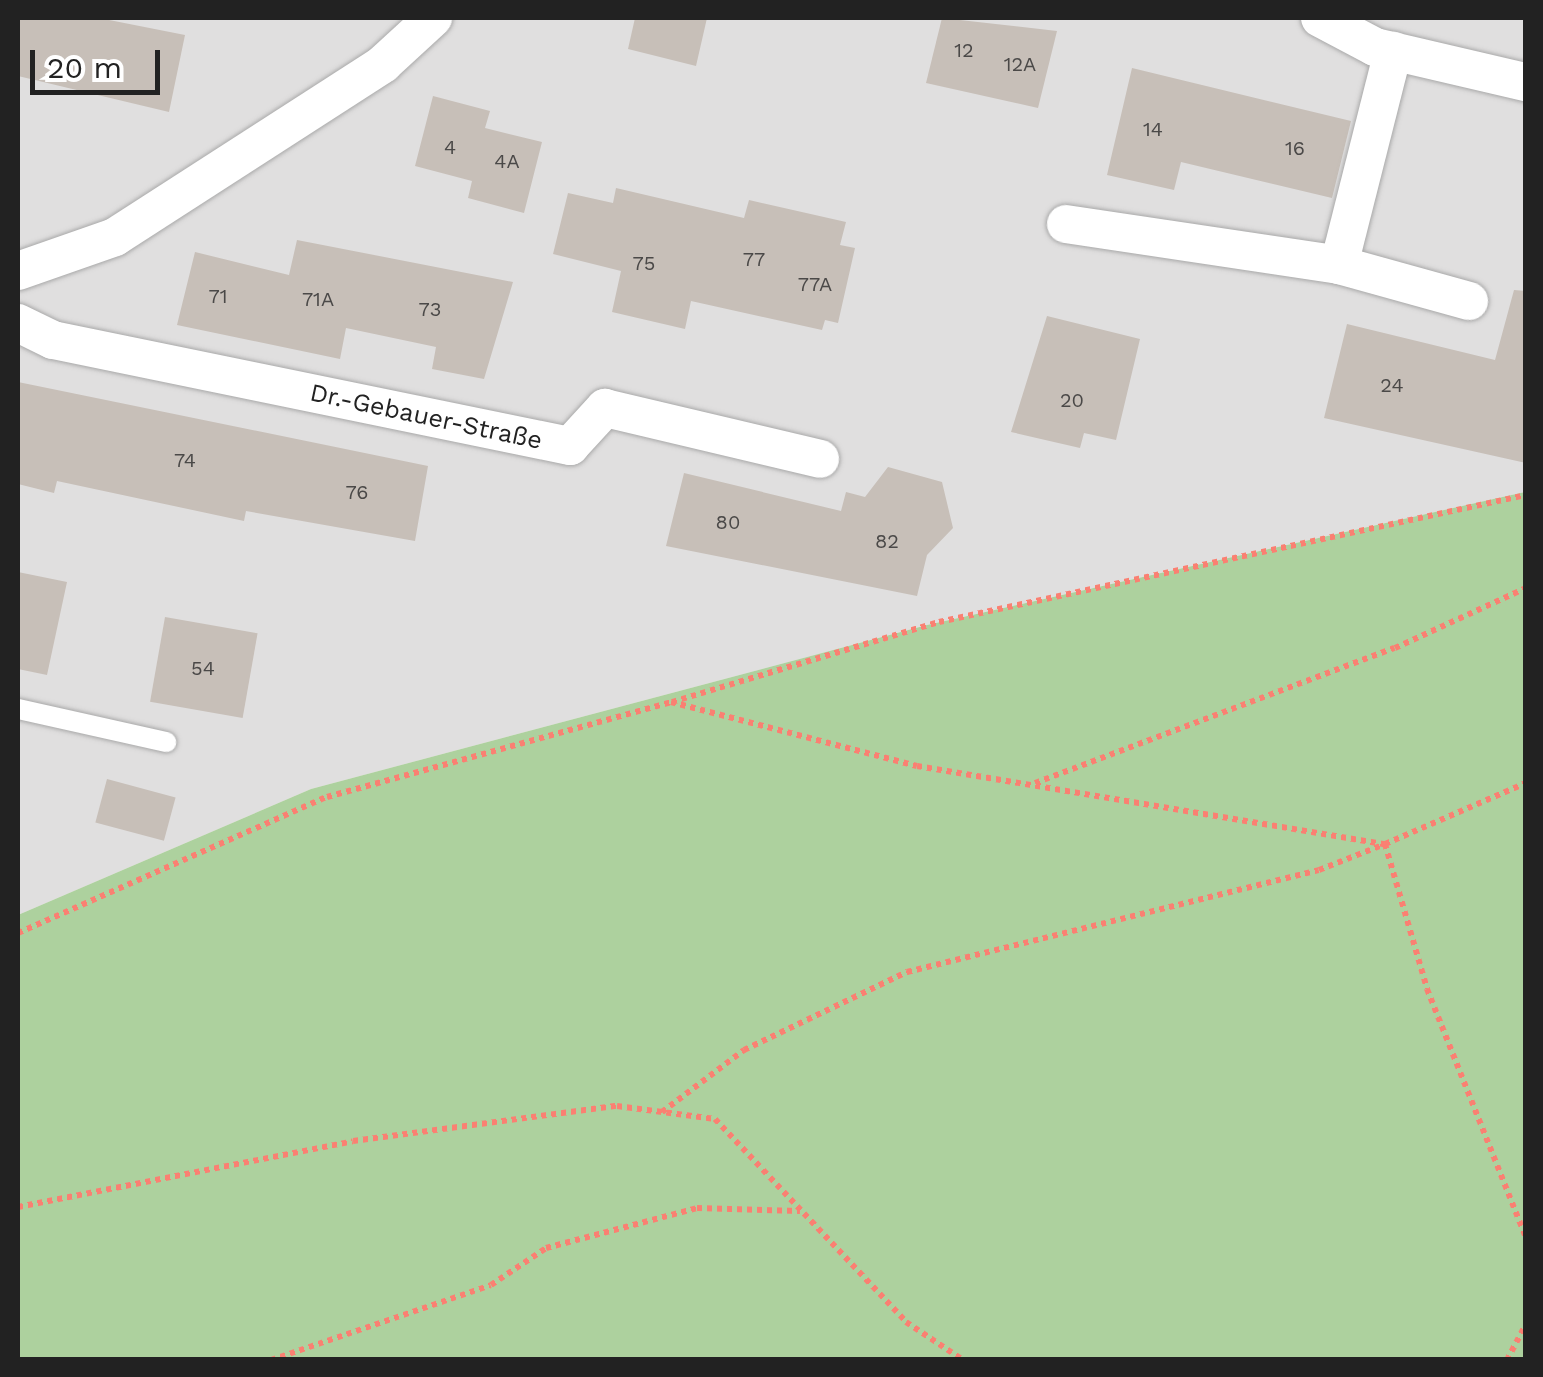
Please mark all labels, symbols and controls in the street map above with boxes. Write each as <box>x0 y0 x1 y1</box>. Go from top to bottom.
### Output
scale bar <box>35 30 165 92</box>
house number: 12 <box>954 38 974 62</box>
text: 20 m <box>47 50 122 85</box>
house number: 12A <box>1004 52 1036 76</box>
house number: 14 <box>1143 117 1163 141</box>
house number: 4 <box>444 135 456 159</box>
house number: 16 <box>1285 136 1305 160</box>
house number: 4A <box>494 149 520 173</box>
house number: 77 <box>743 247 765 271</box>
house number: 75 <box>633 251 655 275</box>
house number: 77A <box>798 272 832 296</box>
house number: 71 <box>208 284 228 308</box>
house number: 71A <box>302 287 334 311</box>
house number: 73 <box>419 297 441 321</box>
house number: 24 <box>1380 373 1404 397</box>
street label: Dr.-Gebauer-Straße <box>307 378 545 456</box>
house number: 20 <box>1060 388 1084 412</box>
house number: 74 <box>174 448 196 472</box>
house number: 76 <box>346 480 368 504</box>
house number: 80 <box>716 510 740 534</box>
house number: 82 <box>875 529 899 553</box>
house number: 54 <box>191 656 215 680</box>

